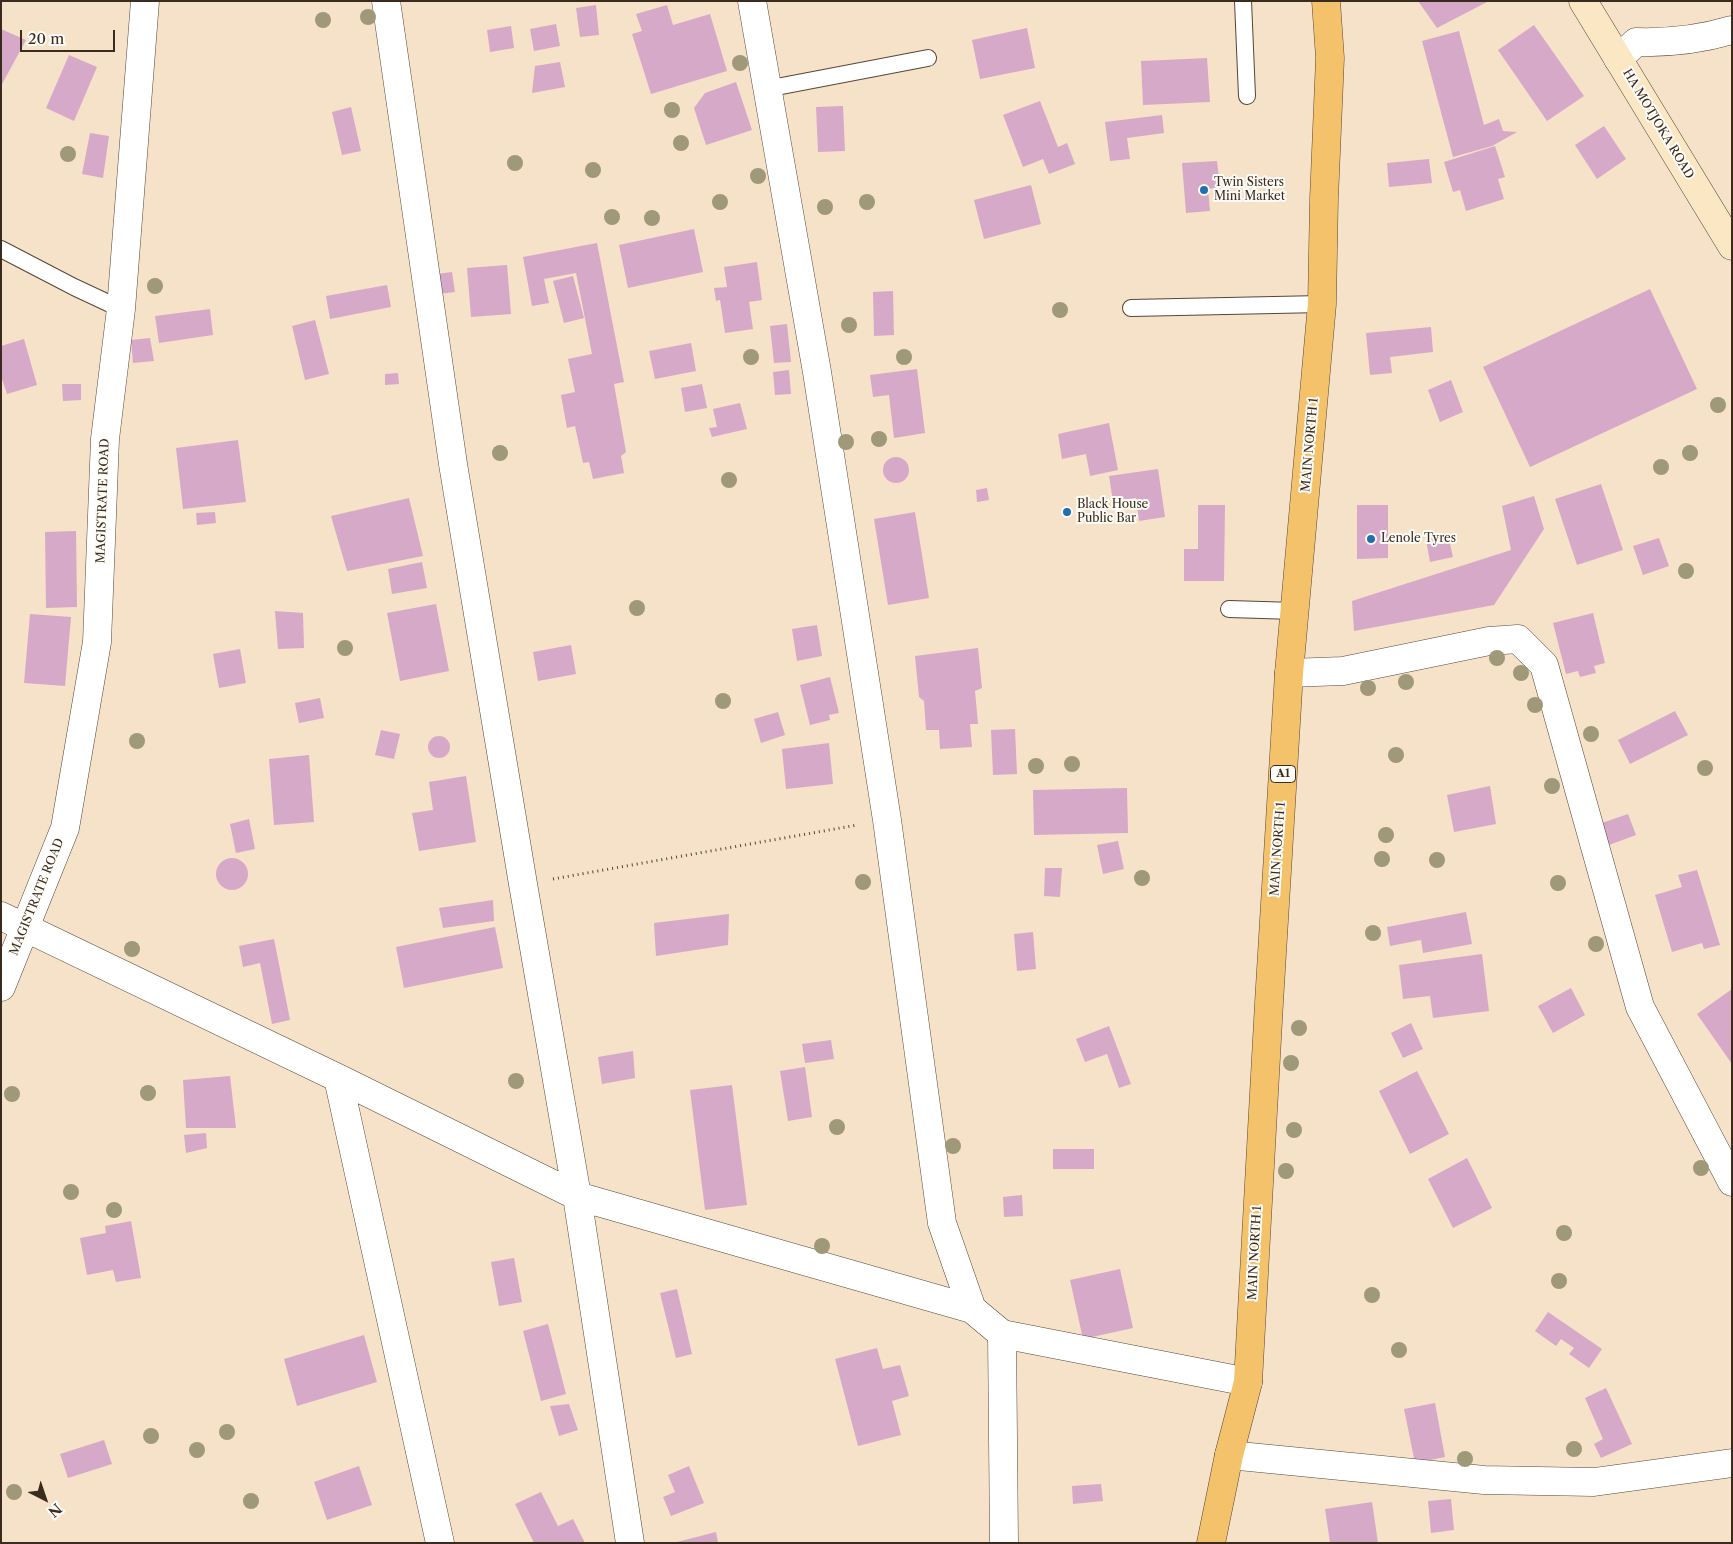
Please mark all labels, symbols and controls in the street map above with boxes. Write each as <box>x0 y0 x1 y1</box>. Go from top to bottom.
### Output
scale bar <box>22 20 118 52</box>
text: 20 m <box>28 29 64 48</box>
street label: HA MOTJOKA ROAD <box>1619 66 1697 182</box>
place label: Twin Sisters Mini Market <box>1214 176 1285 204</box>
marker: Twin Sisters Mini Market <box>1198 184 1210 196</box>
street label: MAIN NORTH 1 <box>1299 397 1321 493</box>
street label: MAGISTRATE ROAD <box>94 438 112 564</box>
place label: Black House Public Bar <box>1077 498 1148 526</box>
marker: Black House Public Bar <box>1061 506 1073 518</box>
place label: Lenole Tyres <box>1381 532 1456 546</box>
marker: Lenole Tyres <box>1365 533 1377 545</box>
road number: A1 <box>1270 766 1296 782</box>
street label: MAIN NORTH 1 <box>1268 801 1288 897</box>
street label: MAGISTRATE ROAD <box>7 836 67 958</box>
street label: MAIN NORTH 1 <box>1245 1206 1265 1300</box>
north arrow <box>20 1474 70 1524</box>
text: N <box>44 1500 65 1521</box>

